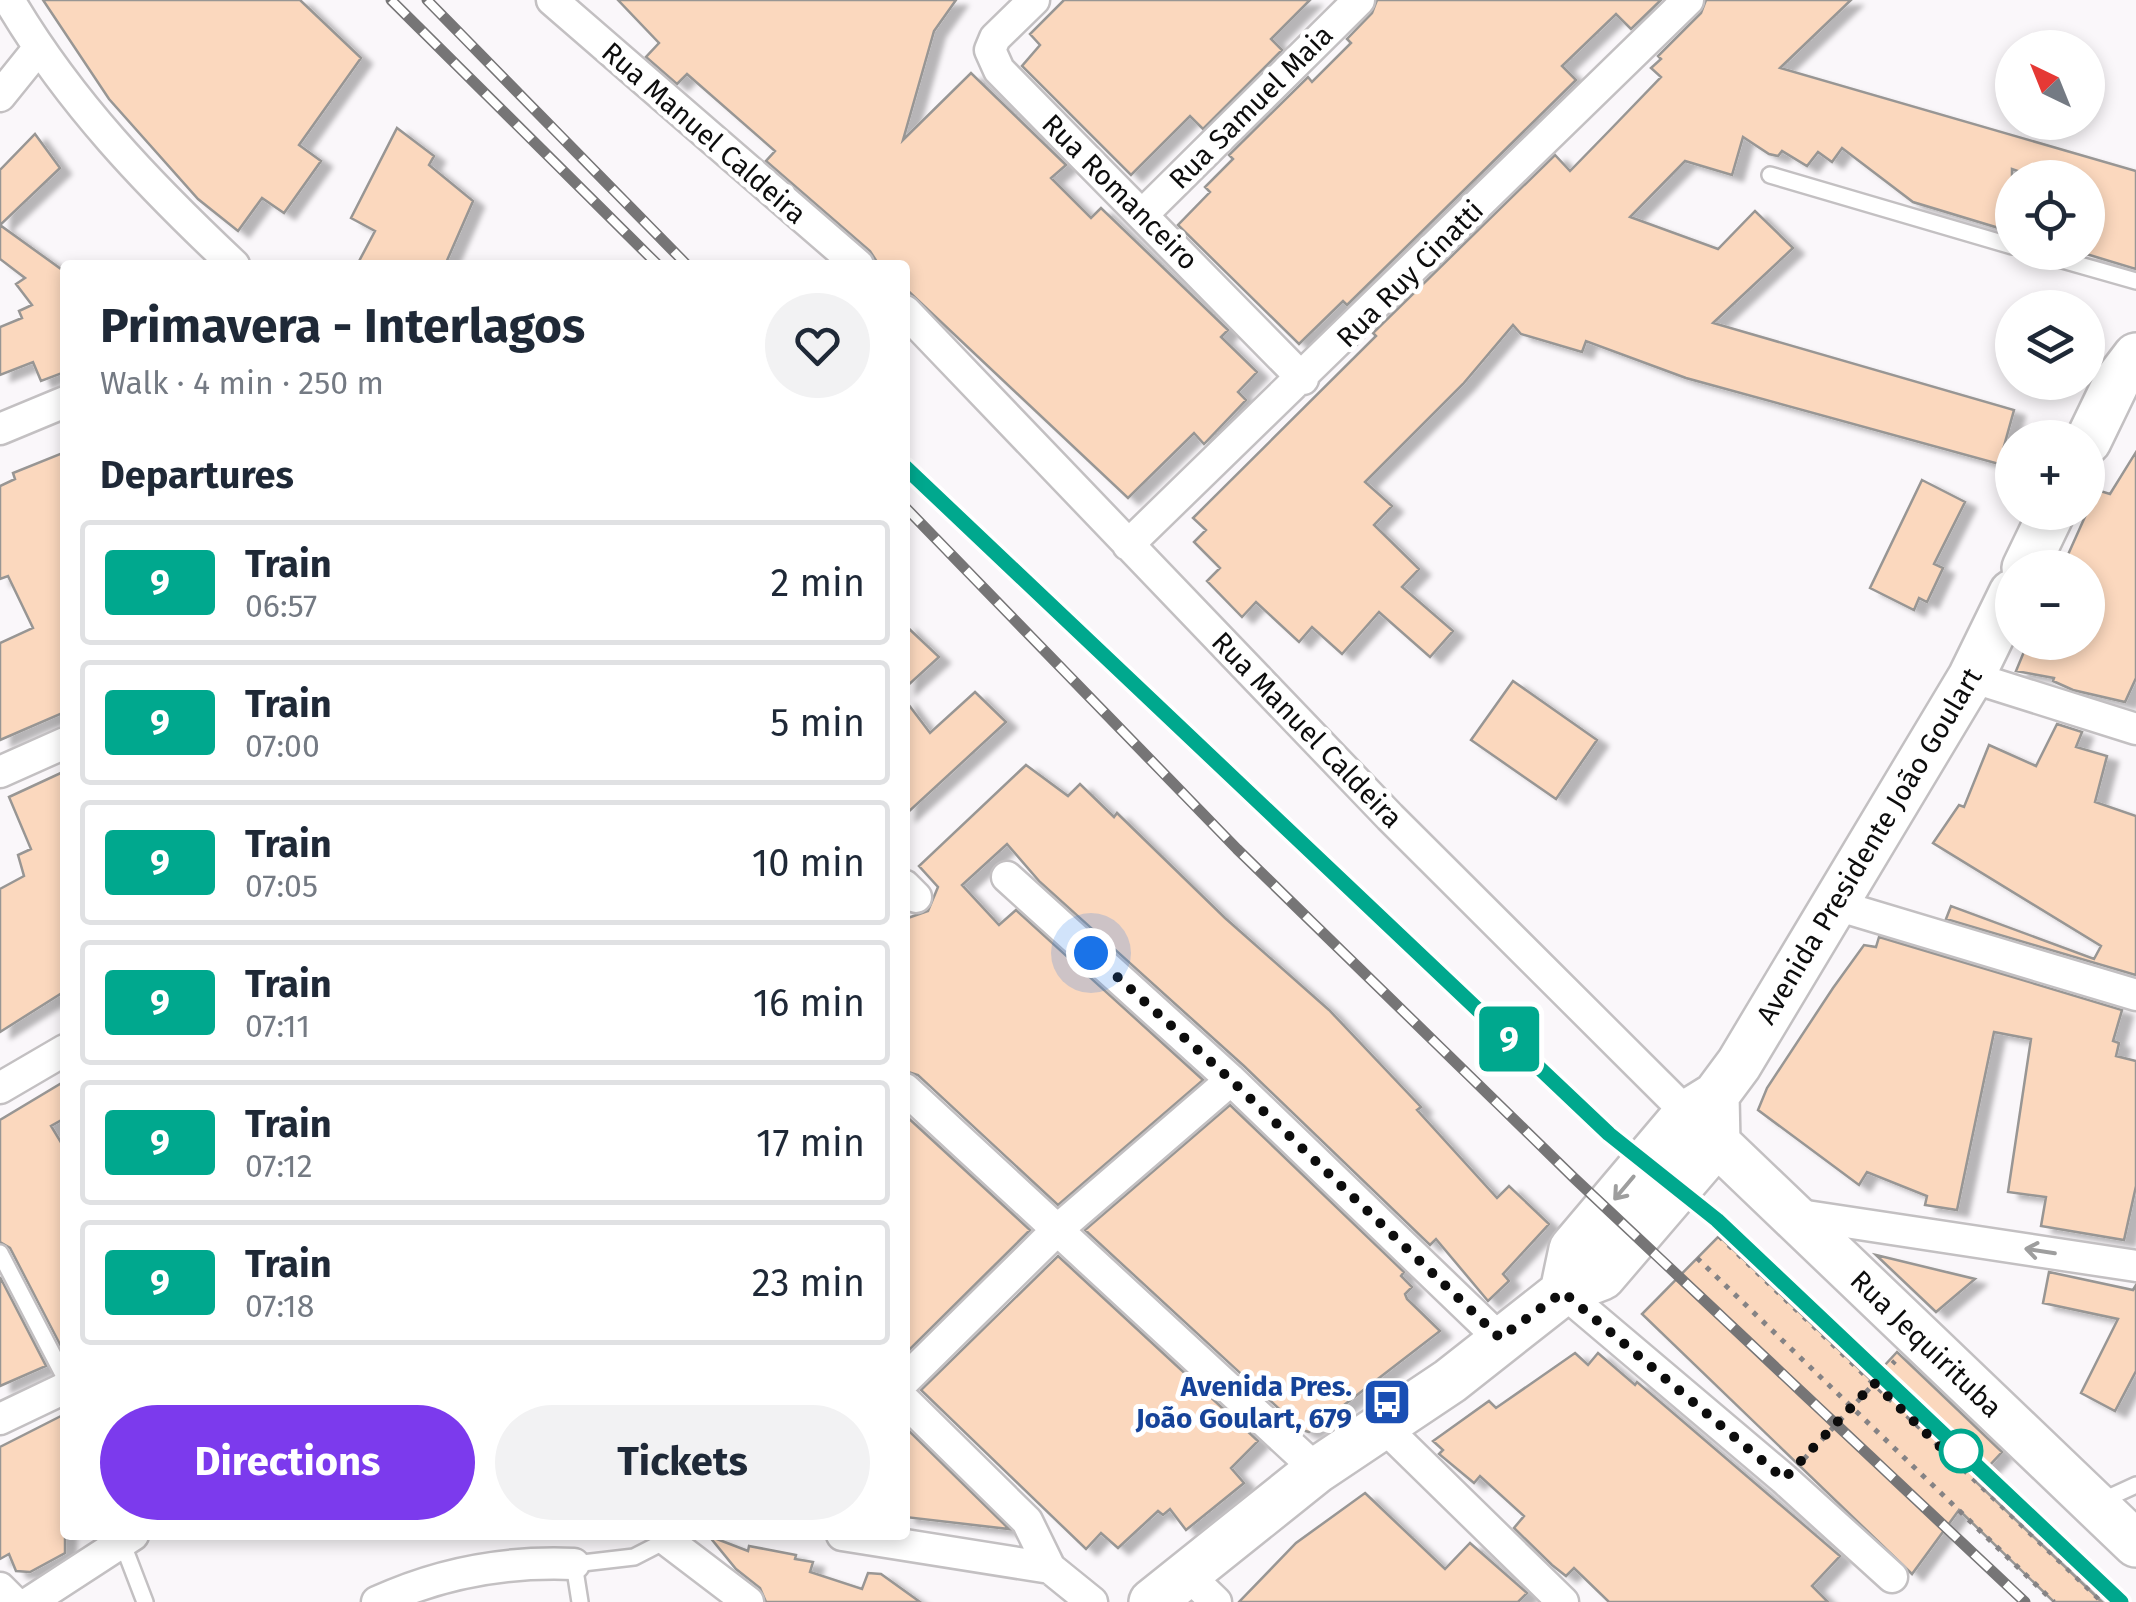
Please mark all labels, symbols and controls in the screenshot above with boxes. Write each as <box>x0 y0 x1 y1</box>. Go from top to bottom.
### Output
street label: Rua Samuel Maia <box>1162 18 1340 196</box>
north arrow <box>1995 30 2105 140</box>
map controls <box>1995 30 2105 660</box>
street label: Rua Manuel Caldeira <box>595 35 813 231</box>
street label: Rua Romanceiro <box>1035 107 1205 277</box>
button: locate <box>1995 160 2105 270</box>
street label: Rua Ruy Cinatti <box>1330 194 1490 354</box>
button: layers <box>1995 290 2105 400</box>
button: heart <box>765 293 870 398</box>
text: Primavera - Interlagos <box>100 297 585 355</box>
text: Walk · 4 min · 250 m <box>100 364 384 402</box>
button: + <box>1995 420 2105 530</box>
text: Departures <box>100 452 294 498</box>
text: Train <box>245 541 332 587</box>
button: − <box>1995 550 2105 660</box>
text: 2 min <box>771 560 865 606</box>
text: 9 <box>150 561 170 603</box>
text: 06:57 <box>245 587 317 625</box>
street label: Rua Manuel Caldeira <box>1205 625 1409 835</box>
street label: Avenida Presidente João Goulart <box>1749 661 1989 1030</box>
text: Train <box>245 681 332 727</box>
text: 5 min <box>770 700 865 746</box>
text: 9 <box>150 701 170 743</box>
text: 07:00 <box>245 727 320 765</box>
text: Train <box>245 821 332 867</box>
text: 10 min <box>752 840 865 886</box>
text: 9 <box>150 841 170 883</box>
text: 07:05 <box>245 867 318 905</box>
your location <box>1066 928 1116 978</box>
text: Train <box>245 961 332 1007</box>
text: 16 min <box>753 980 865 1026</box>
text: 9 <box>150 981 170 1023</box>
line badge: 9 <box>1476 1006 1542 1072</box>
text: 07:11 <box>245 1007 310 1045</box>
text: 9 <box>1499 1018 1519 1060</box>
text: Train <box>245 1101 332 1147</box>
text: 17 min <box>756 1120 865 1166</box>
text: 9 <box>150 1121 170 1163</box>
text: 07:12 <box>245 1147 313 1185</box>
one-way arrow <box>1613 1174 1635 1200</box>
text: Train <box>245 1241 332 1287</box>
one-way arrow <box>2024 1241 2056 1259</box>
text: 23 min <box>752 1260 865 1306</box>
text: 9 <box>150 1261 170 1303</box>
street label: Rua Jequirituba <box>1844 1264 2008 1424</box>
text: 07:18 <box>245 1287 314 1325</box>
place label: Avenida Pres. João Goulart, 679 <box>1135 1370 1352 1435</box>
bus stop icon: Avenida Pres. João Goulart, 679 <box>1361 1376 1413 1428</box>
button: Directions <box>100 1405 475 1520</box>
button: Tickets <box>495 1405 870 1520</box>
unlabelled marker <box>1940 1430 1982 1472</box>

